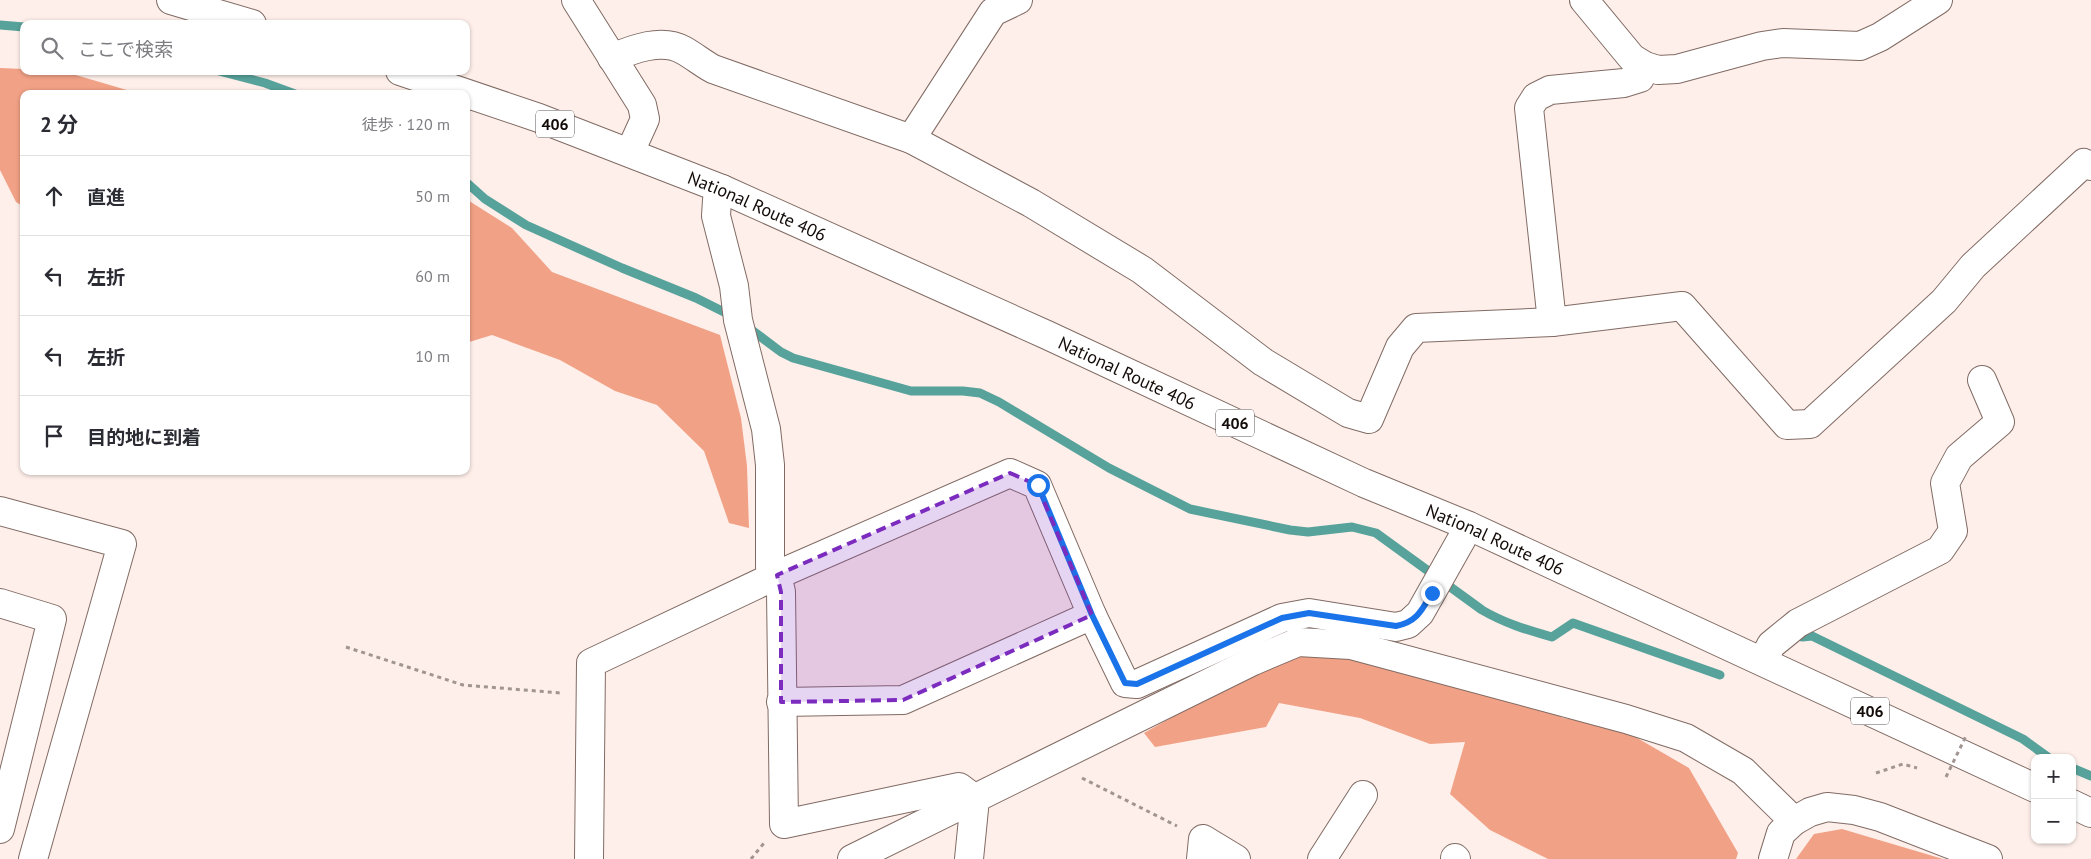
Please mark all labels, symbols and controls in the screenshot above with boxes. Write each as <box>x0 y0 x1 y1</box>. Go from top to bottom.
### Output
search box <box>20 20 470 75</box>
icon: search <box>38 34 66 62</box>
text: ここで検索 <box>78 37 173 61</box>
road number: 406 <box>536 110 574 138</box>
text: 2 分 <box>40 111 78 138</box>
text: 徒歩 · 120 m <box>362 114 450 134</box>
street label: National Route 406 <box>685 165 830 246</box>
icon: ahead <box>40 182 68 210</box>
text: 直進 <box>87 185 125 209</box>
text: 50 m <box>415 186 450 206</box>
icon: left <box>40 262 68 290</box>
text: 左折 <box>87 265 125 289</box>
text: 60 m <box>415 266 450 286</box>
street label: National Route 406 <box>1055 331 1200 414</box>
icon: left <box>40 342 68 370</box>
text: 左折 <box>87 345 125 369</box>
text: 10 m <box>415 346 450 366</box>
road number: 406 <box>1216 409 1254 436</box>
icon: arrive <box>40 422 68 450</box>
text: 目的地に到着 <box>87 425 201 449</box>
route start <box>1027 474 1050 497</box>
street label: National Route 406 <box>1423 498 1568 580</box>
route end <box>1421 582 1444 605</box>
road number: 406 <box>1851 698 1889 724</box>
map controls <box>2031 754 2076 844</box>
button: + <box>2031 754 2076 799</box>
button: − <box>2031 799 2076 844</box>

